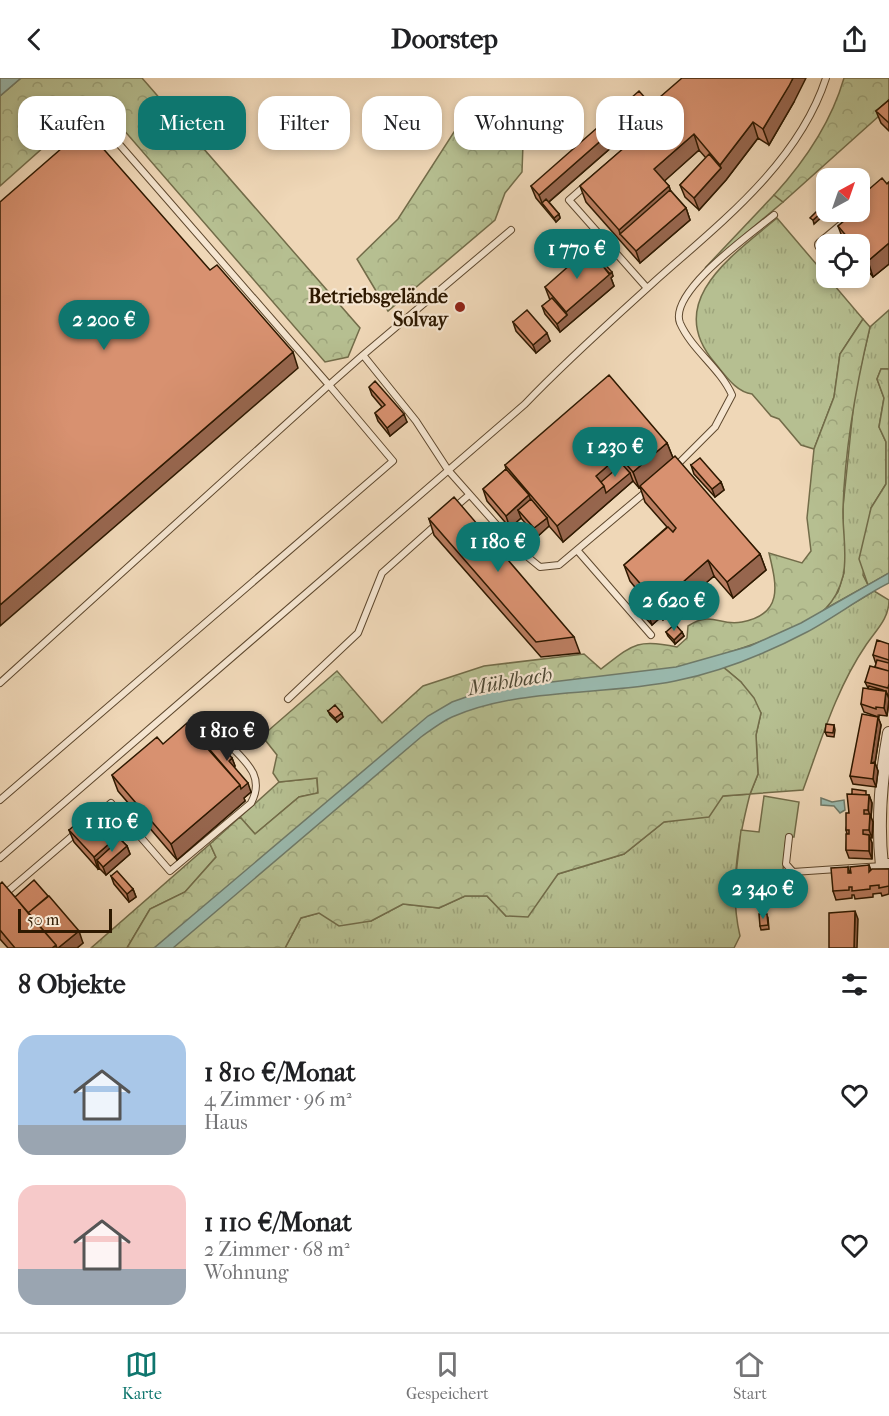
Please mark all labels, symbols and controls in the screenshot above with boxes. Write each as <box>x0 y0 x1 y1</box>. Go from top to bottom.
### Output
icon: back <box>18 23 51 56</box>
text: Doorstep <box>391 23 498 55</box>
icon: share <box>838 23 871 56</box>
chip: Kaufen <box>18 96 126 150</box>
chip: Mieten <box>138 96 246 150</box>
chip: Filter <box>258 96 350 150</box>
chip: Neu <box>362 96 442 150</box>
chip: Wohnung <box>454 96 584 150</box>
chip: Haus <box>596 96 684 150</box>
north arrow <box>816 168 870 222</box>
map controls <box>816 168 870 288</box>
pin: 1 770 € <box>522 229 632 280</box>
button: locate <box>816 234 870 288</box>
text: 1 770 € <box>548 237 606 260</box>
place label: Betriebsgelände Solvay <box>308 285 449 331</box>
pin: 2 200 € <box>49 300 159 351</box>
marker: Betriebsgelände Solvay <box>453 300 467 314</box>
text: 2 200 € <box>72 308 136 331</box>
pin: 1 230 € <box>560 427 670 478</box>
text: 1 230 € <box>586 435 644 458</box>
pin: 1 180 € <box>443 522 553 573</box>
text: 1 180 € <box>470 530 526 553</box>
pin: 2 620 € <box>619 581 729 632</box>
text: 2 620 € <box>643 589 705 612</box>
water label: Mühlbach <box>464 662 554 701</box>
pin: 1 810 € <box>172 711 282 762</box>
text: 1 810 € <box>199 719 255 742</box>
pin: 1 110 € <box>57 802 167 853</box>
text: 1 110 € <box>86 810 138 833</box>
pin: 2 340 € <box>708 869 818 920</box>
text: 2 340 € <box>732 877 794 900</box>
scale bar <box>18 906 112 934</box>
text: 50 m <box>27 910 59 929</box>
icon: filters <box>838 968 871 1001</box>
text: 8 Objekte <box>18 969 126 1000</box>
text: 1 810 €/Monat <box>204 1057 356 1088</box>
icon: home <box>66 1059 138 1131</box>
icon: heart <box>838 1079 871 1112</box>
text: 4 Zimmer · 96 m² <box>204 1088 352 1111</box>
text: Haus <box>204 1111 248 1134</box>
text: 1 110 €/Monat <box>204 1207 352 1238</box>
icon: home <box>66 1209 138 1281</box>
icon: heart <box>838 1229 871 1262</box>
text: 2 Zimmer · 68 m² <box>204 1238 350 1261</box>
text: Wohnung <box>204 1261 289 1284</box>
tab: Karte <box>122 1348 162 1403</box>
tab: Gespeichert <box>406 1348 489 1403</box>
tab: Start <box>733 1348 767 1403</box>

